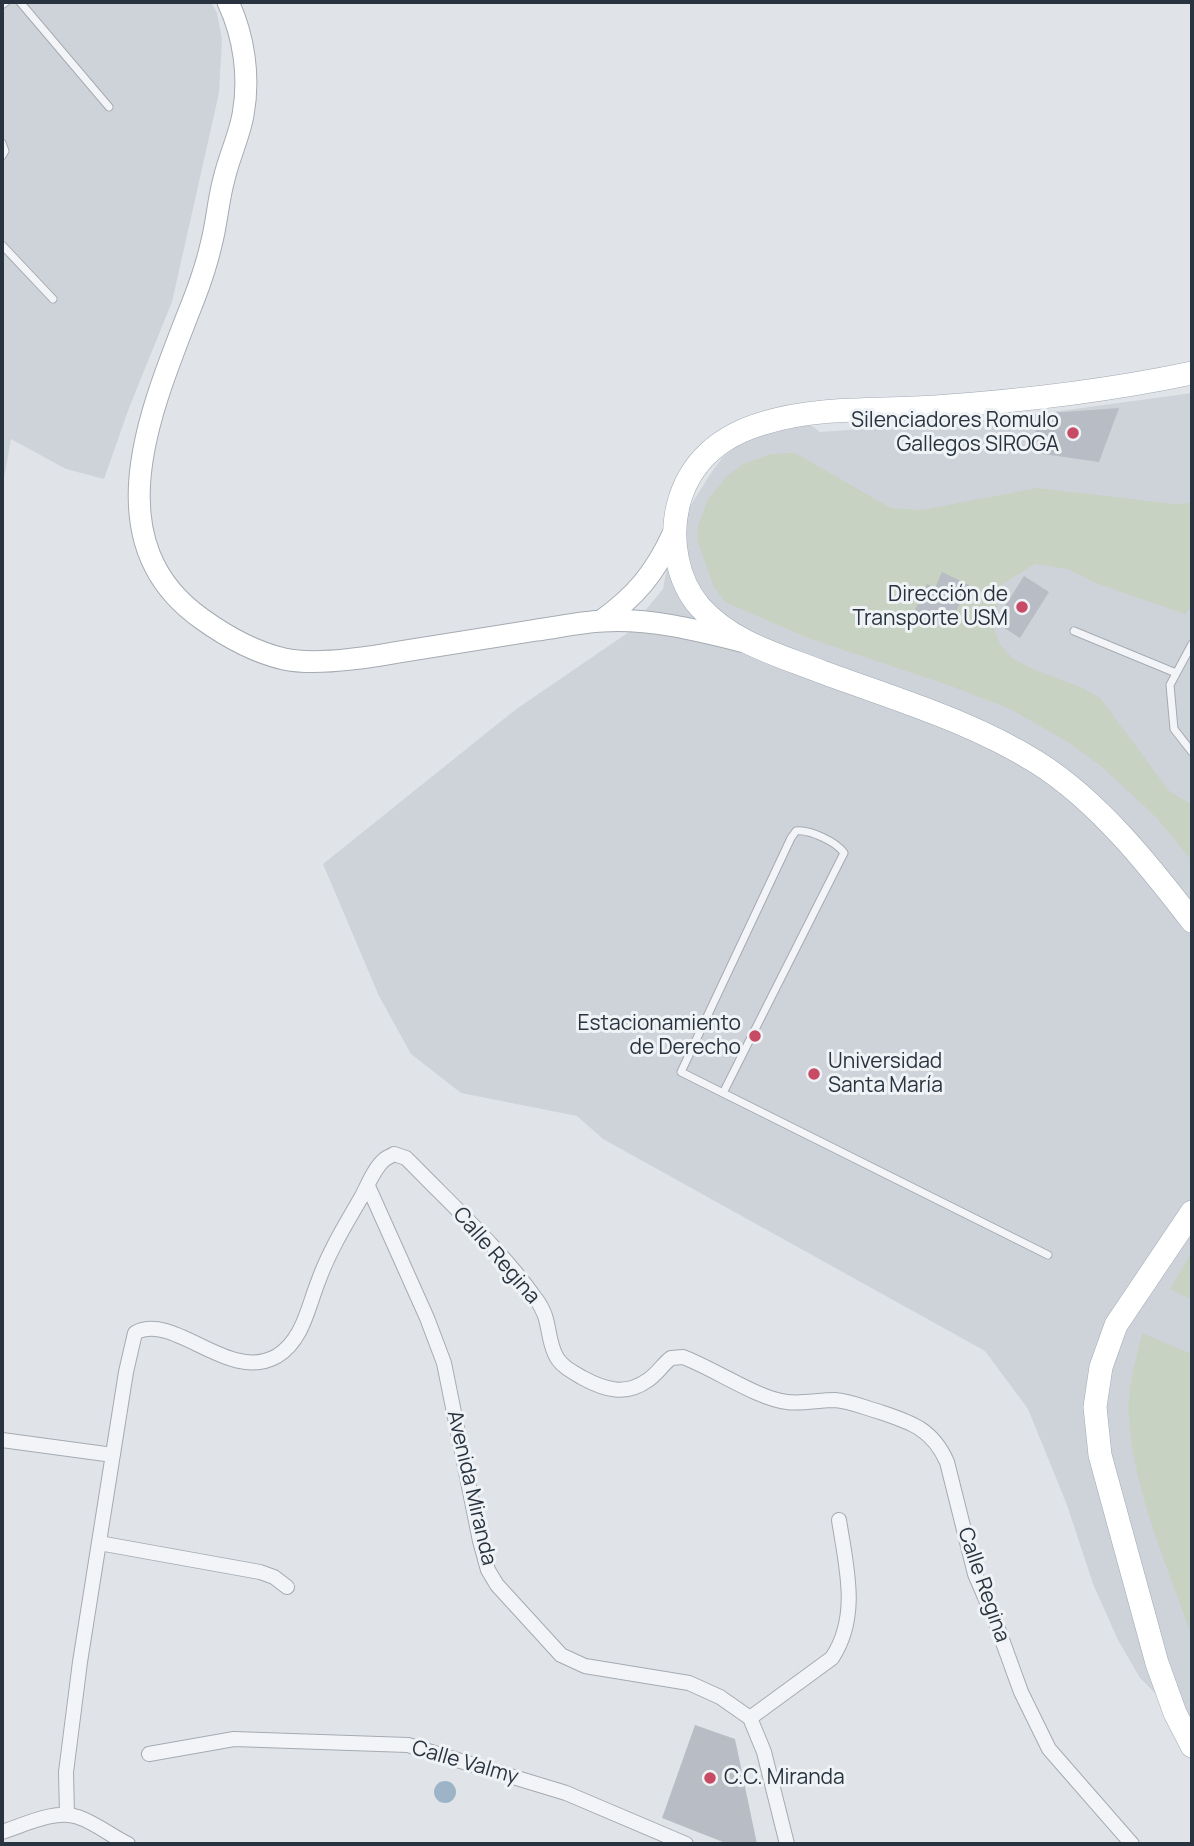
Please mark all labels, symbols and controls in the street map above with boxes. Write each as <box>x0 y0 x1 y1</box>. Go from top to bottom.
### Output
place label: Silenciadores Romulo Gallegos SIROGA <box>851 408 1059 458</box>
marker: Silenciadores Romulo Gallegos SIROGA <box>1065 425 1081 441</box>
place label: Dirección de Transporte USM <box>853 582 1008 632</box>
marker: Dirección de Transporte USM <box>1014 599 1030 615</box>
place label: Estacionamiento de Derecho <box>578 1011 741 1061</box>
marker: Estacionamiento de Derecho <box>747 1028 763 1044</box>
place label: Universidad Santa María <box>828 1049 943 1099</box>
marker: Universidad Santa María <box>806 1066 822 1082</box>
street label: Calle Regina <box>447 1202 545 1310</box>
street label: Avenida Miranda <box>441 1408 501 1568</box>
street label: Calle Regina <box>952 1524 1014 1646</box>
street label: Calle Valmy <box>409 1736 521 1790</box>
place label: C.C. Miranda <box>724 1765 845 1791</box>
marker: C.C. Miranda <box>702 1770 718 1786</box>

